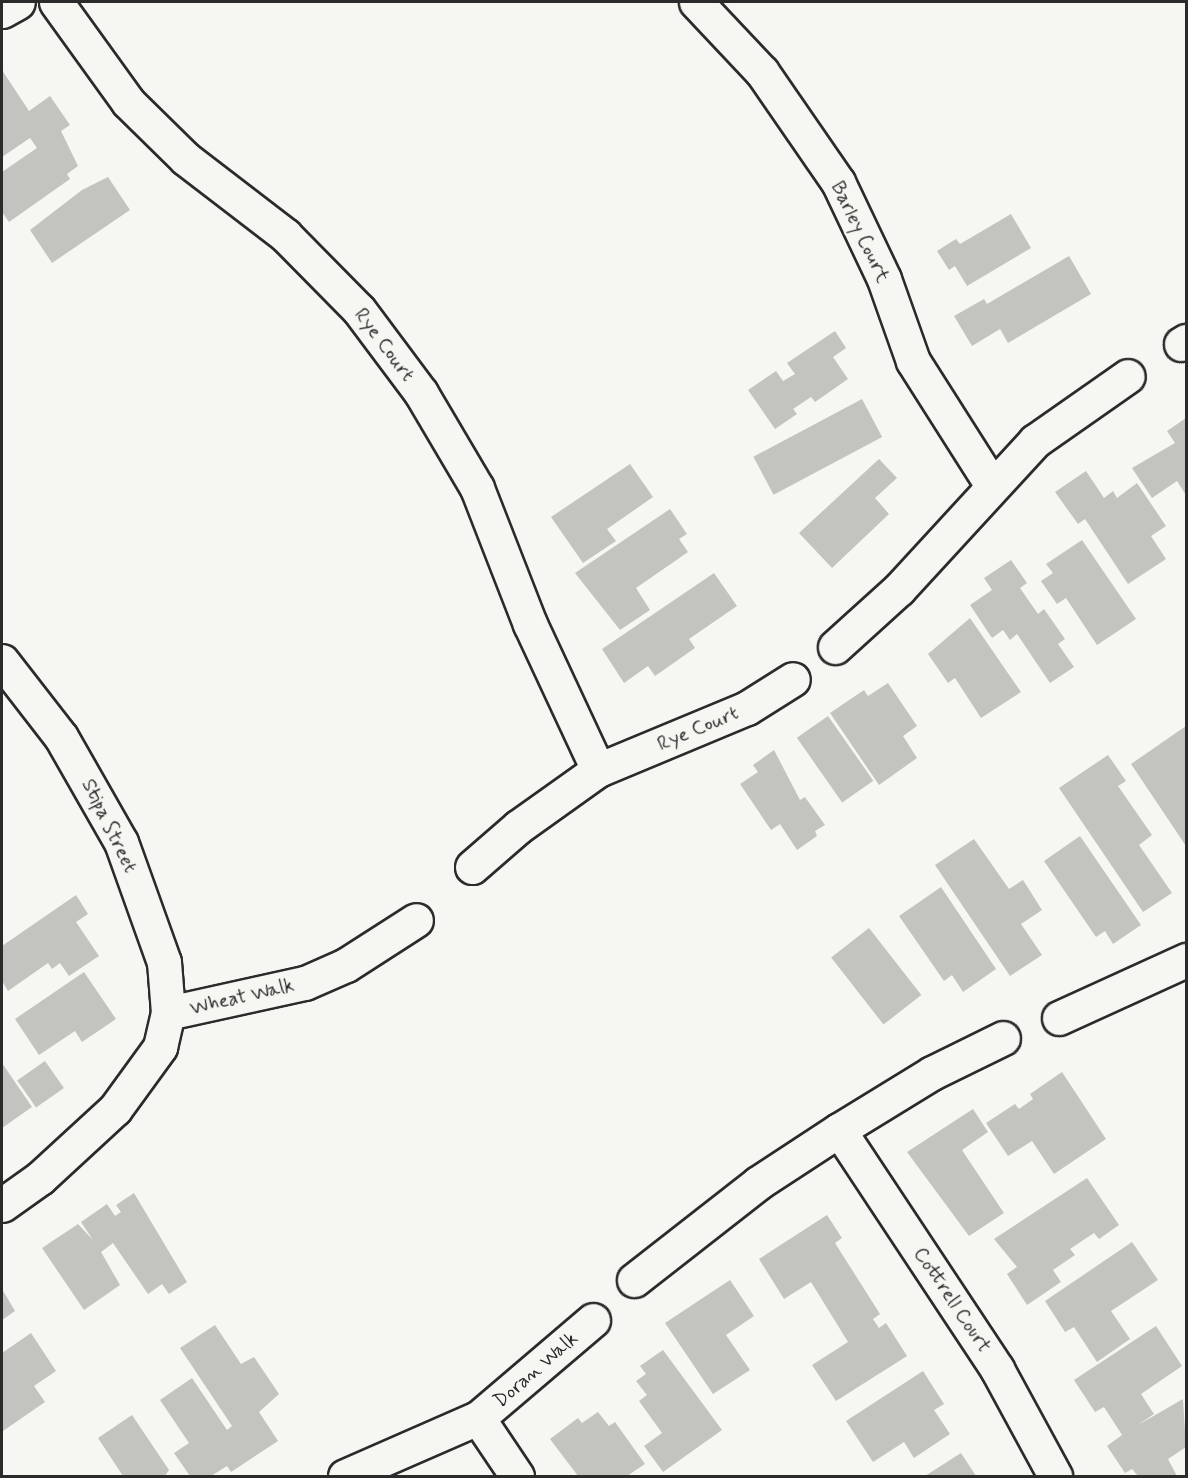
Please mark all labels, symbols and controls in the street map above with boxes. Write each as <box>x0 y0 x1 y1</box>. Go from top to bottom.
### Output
street label: Barley Court <box>826 178 894 286</box>
street label: Rye Court <box>349 304 419 386</box>
street label: Rye Court <box>654 701 742 757</box>
street label: Stipa Street <box>75 774 143 878</box>
street label: Wheat Walk <box>188 973 296 1021</box>
street label: Cottrell Court <box>908 1243 996 1357</box>
street label: Doran Walk <box>489 1327 583 1413</box>

